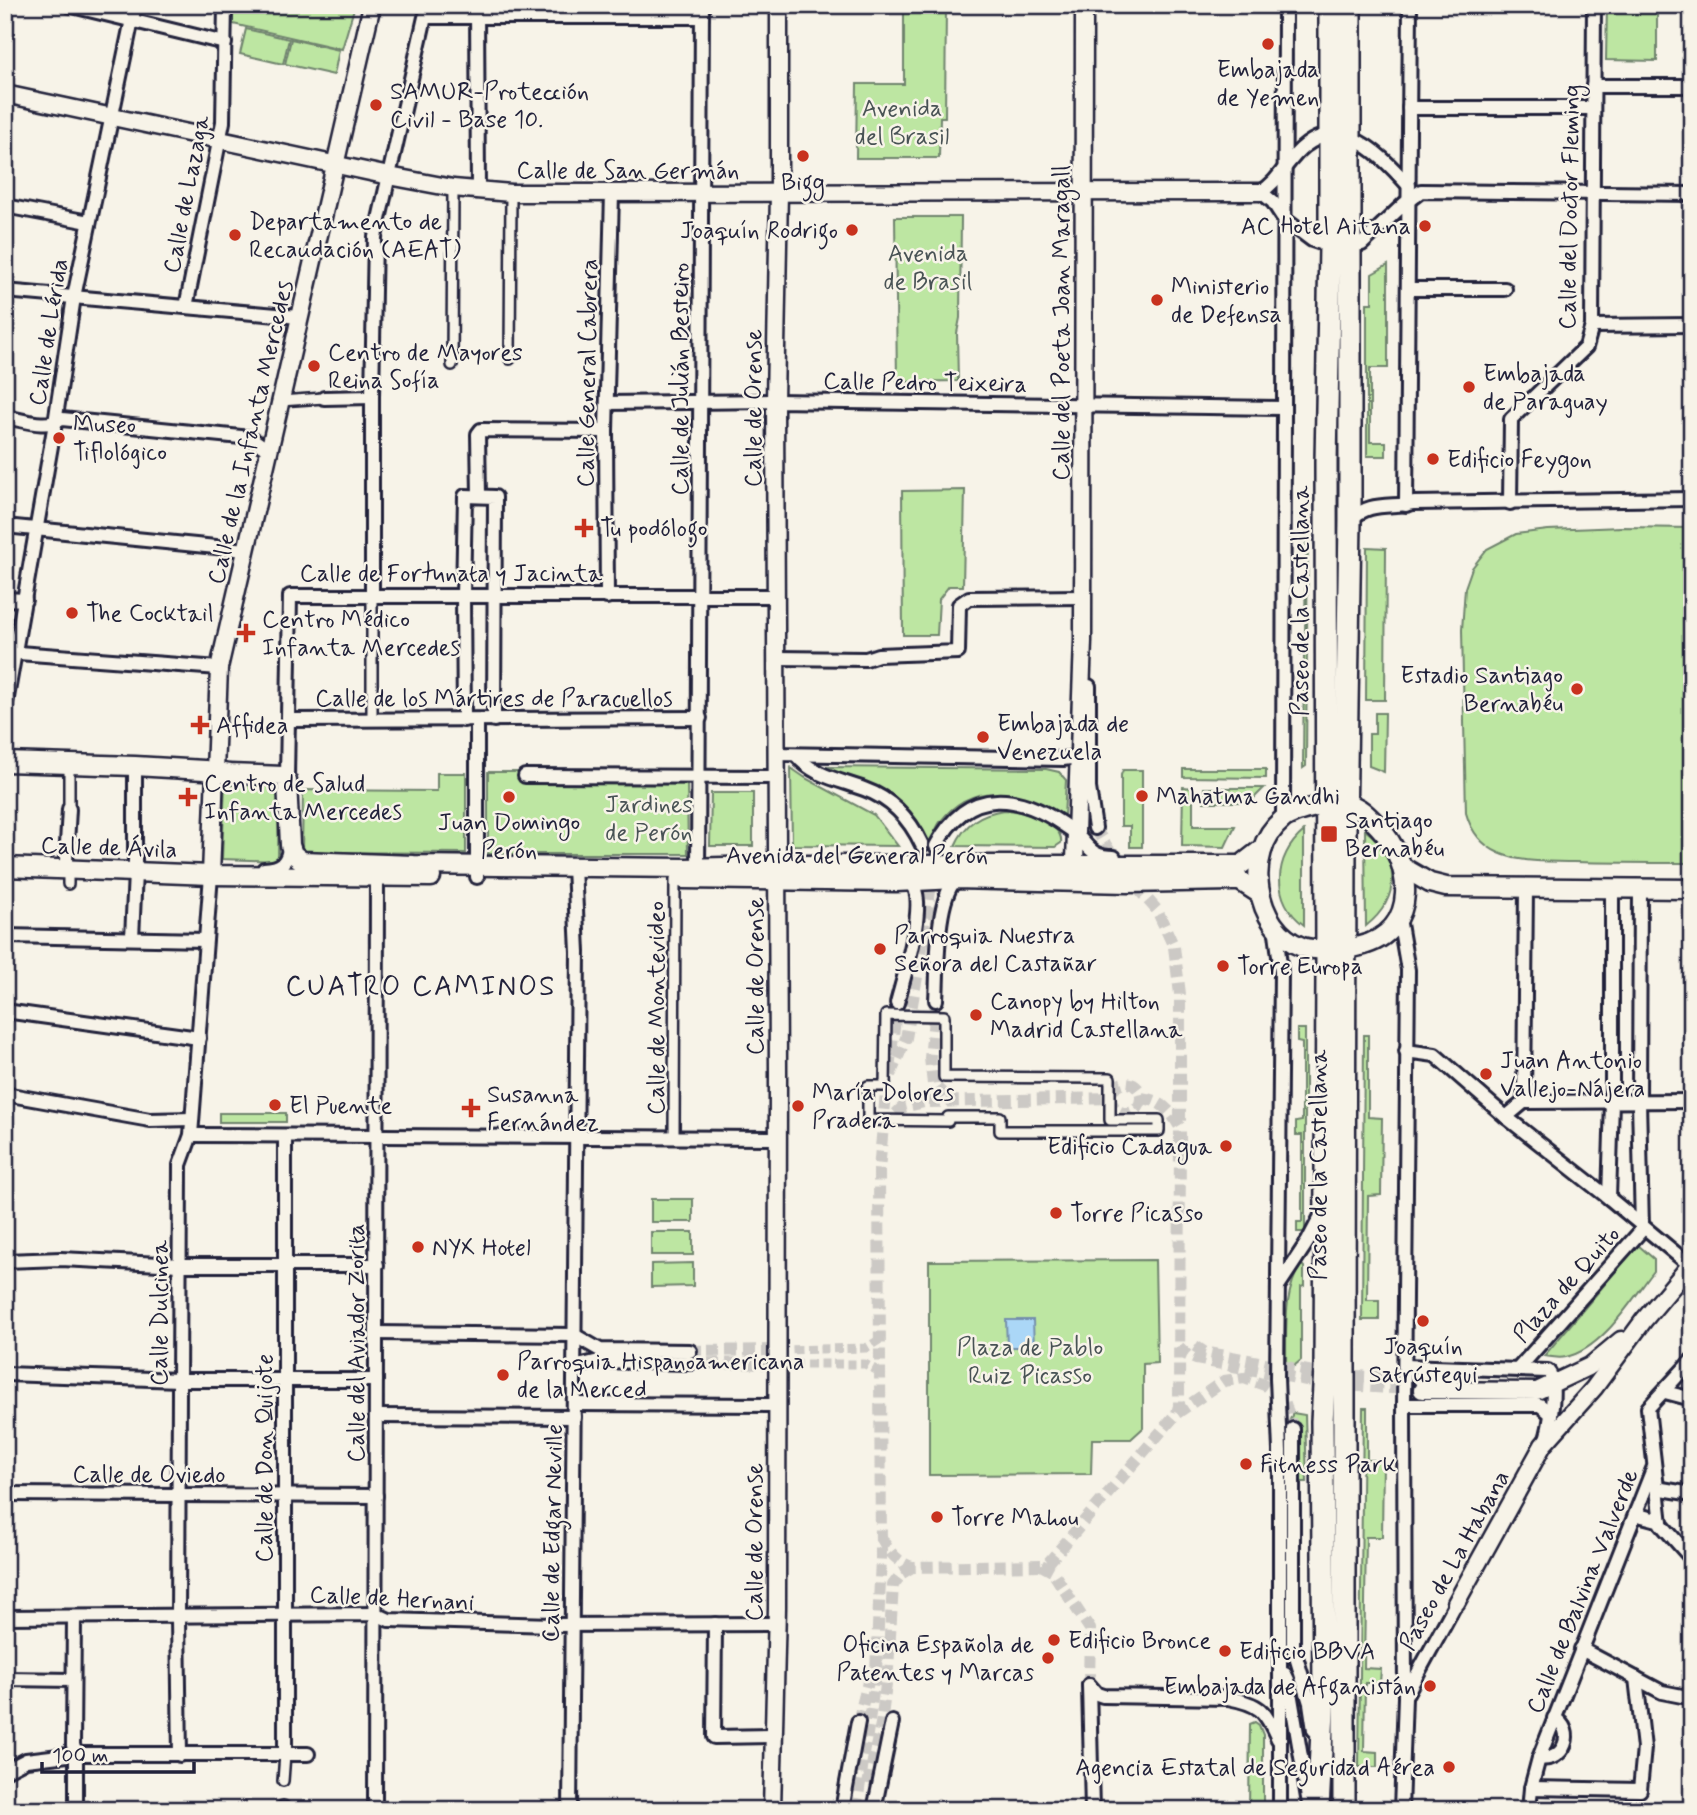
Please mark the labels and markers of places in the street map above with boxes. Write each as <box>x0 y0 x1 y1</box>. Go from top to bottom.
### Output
marker: Embajada de Yemen <box>1260 36 1276 52</box>
place label: Embajada de Yemen <box>1217 55 1319 114</box>
place label: SAMUR-Protección Civil - Base 10. <box>390 77 589 136</box>
marker: SAMUR-Protección Civil - Base 10. <box>368 97 384 113</box>
marker: Bigg <box>795 148 811 164</box>
place label: Bigg <box>781 168 825 202</box>
place label: Departamento de Recaudación (AEAT) <box>249 207 462 266</box>
place label: AC Hotel Aitana <box>1241 212 1411 243</box>
place label: Joaquín Rodrigo <box>680 216 838 250</box>
marker: AC Hotel Aitana <box>1417 218 1433 234</box>
marker: Joaquín Rodrigo <box>844 222 860 238</box>
marker: Departamento de Recaudación (AEAT) <box>227 227 243 243</box>
place label: Ministerio de Defensa <box>1171 272 1282 331</box>
marker: Ministerio de Defensa <box>1149 292 1165 308</box>
place label: Centro de Mayores Reina Sofía <box>328 338 523 397</box>
marker: Centro de Mayores Reina Sofía <box>306 358 322 374</box>
place label: Embajada de Paraguay <box>1483 359 1608 418</box>
marker: Embajada de Paraguay <box>1461 379 1477 395</box>
place label: Museo Tiflológico <box>73 410 167 469</box>
marker: Museo Tiflológico <box>51 430 67 446</box>
place label: Edificio Feygon <box>1447 445 1592 478</box>
marker: Edificio Feygon <box>1425 451 1441 467</box>
place label: Tu podólogo <box>600 514 708 548</box>
marker: Tu podólogo <box>574 518 594 538</box>
place label: The Cocktail <box>86 599 214 630</box>
marker: The Cocktail <box>64 605 80 621</box>
place label: Centro Médico Infanta Mercedes <box>262 605 460 664</box>
marker: Centro Médico Infanta Mercedes <box>236 623 256 643</box>
place label: Estadio Santiago Bernabéu <box>1400 661 1563 720</box>
marker: Estadio Santiago Bernabéu <box>1569 681 1585 697</box>
place label: Embajada de Venezuela <box>997 709 1129 768</box>
place label: Affidea <box>216 711 288 742</box>
marker: Affidea <box>190 715 210 735</box>
marker: Embajada de Venezuela <box>975 729 991 745</box>
place label: Centro de Salud Infanta Mercedes <box>204 769 402 828</box>
place label: Mahatma Gandhi <box>1156 782 1340 813</box>
marker: Centro de Salud Infanta Mercedes <box>178 787 198 807</box>
marker: Mahatma Gandhi <box>1134 788 1150 804</box>
marker: Juan Domingo Perón <box>501 789 517 805</box>
place label: Santiago Bernabéu <box>1345 806 1445 865</box>
place label: Juan Domingo Perón <box>438 808 580 867</box>
marker: Santiago Bernabéu <box>1319 824 1339 844</box>
place label: Parroquia Nuestra Señora del Castañar <box>894 921 1097 980</box>
marker: Parroquia Nuestra Señora del Castañar <box>872 941 888 957</box>
place label: Torre Europa <box>1237 952 1363 983</box>
marker: Torre Europa <box>1215 958 1231 974</box>
place label: Canopy by Hilton Madrid Castellana <box>990 987 1183 1046</box>
marker: Canopy by Hilton Madrid Castellana <box>968 1007 984 1023</box>
place label: Juan Antonio Vallejo-Nájera <box>1500 1046 1645 1105</box>
marker: Juan Antonio Vallejo-Nájera <box>1478 1066 1494 1082</box>
place label: María Dolores Pradera <box>812 1078 955 1137</box>
place label: Susanna Fernández <box>487 1080 599 1139</box>
place label: El Puente <box>289 1091 393 1122</box>
marker: El Puente <box>267 1097 283 1113</box>
marker: Susanna Fernández <box>461 1098 481 1118</box>
marker: María Dolores Pradera <box>790 1098 806 1114</box>
place label: Edificio Cadagua <box>1047 1132 1213 1165</box>
marker: Edificio Cadagua <box>1218 1138 1234 1154</box>
place label: Torre Picasso <box>1070 1199 1203 1230</box>
marker: Torre Picasso <box>1048 1205 1064 1221</box>
place label: NYX Hotel <box>432 1233 531 1264</box>
marker: NYX Hotel <box>410 1239 426 1255</box>
marker: Joaquín Satrústegui <box>1415 1313 1431 1329</box>
place label: Joaquín Satrústegui <box>1368 1332 1478 1391</box>
place label: Parroquia Hispanoamericana de la Merced <box>517 1347 804 1406</box>
marker: Parroquia Hispanoamericana de la Merced <box>495 1367 511 1383</box>
place label: Fitness Park <box>1260 1450 1396 1481</box>
marker: Fitness Park <box>1238 1456 1254 1472</box>
place label: Torre Mahou <box>951 1503 1079 1534</box>
marker: Torre Mahou <box>929 1509 945 1525</box>
place label: Edificio Bronce <box>1068 1626 1211 1657</box>
place label: Oficina Española de Patentes y Marcas <box>836 1630 1034 1689</box>
marker: Edificio Bronce <box>1046 1632 1062 1648</box>
place label: Edificio BBVA <box>1239 1637 1375 1668</box>
marker: Edificio BBVA <box>1217 1643 1233 1659</box>
marker: Oficina Española de Patentes y Marcas <box>1040 1650 1056 1666</box>
place label: Embajada de Afganistán <box>1163 1672 1416 1706</box>
marker: Embajada de Afganistán <box>1422 1678 1438 1694</box>
place label: Agencia Estatal de Seguridad Aérea <box>1075 1753 1435 1787</box>
marker: Agencia Estatal de Seguridad Aérea <box>1441 1759 1457 1775</box>

